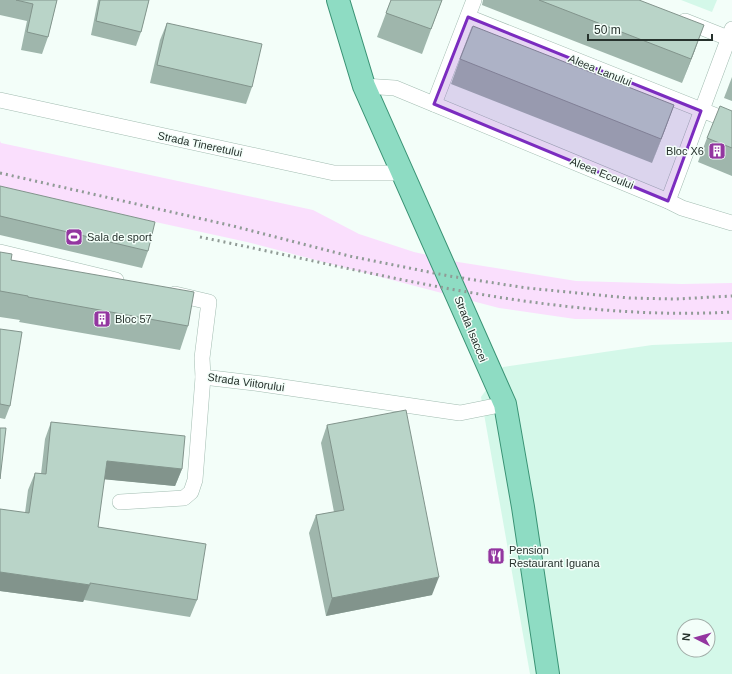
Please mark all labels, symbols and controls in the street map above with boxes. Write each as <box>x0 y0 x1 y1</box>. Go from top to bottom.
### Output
scale bar <box>588 16 712 42</box>
text: 50 m <box>594 23 621 37</box>
street label: Aleea Lanului <box>567 52 633 88</box>
street label: Strada Tineretului <box>157 129 243 159</box>
building icon: Bloc X6 <box>707 141 727 161</box>
place label: Bloc X6 <box>666 145 704 157</box>
street label: Aleea Ecoului <box>569 155 635 191</box>
sports icon: Sala de sport <box>64 227 84 247</box>
place label: Sala de sport <box>87 231 152 243</box>
street label: Strada Isaccei <box>452 294 490 364</box>
building icon: Bloc 57 <box>92 309 112 329</box>
place label: Bloc 57 <box>115 313 152 325</box>
street label: Strada Viitorului <box>207 371 285 393</box>
place label: Pension Restaurant Iguana <box>509 544 600 569</box>
restaurant icon: Pension Restaurant Iguana <box>486 546 506 566</box>
north arrow <box>676 618 716 658</box>
text: N <box>680 632 692 642</box>

